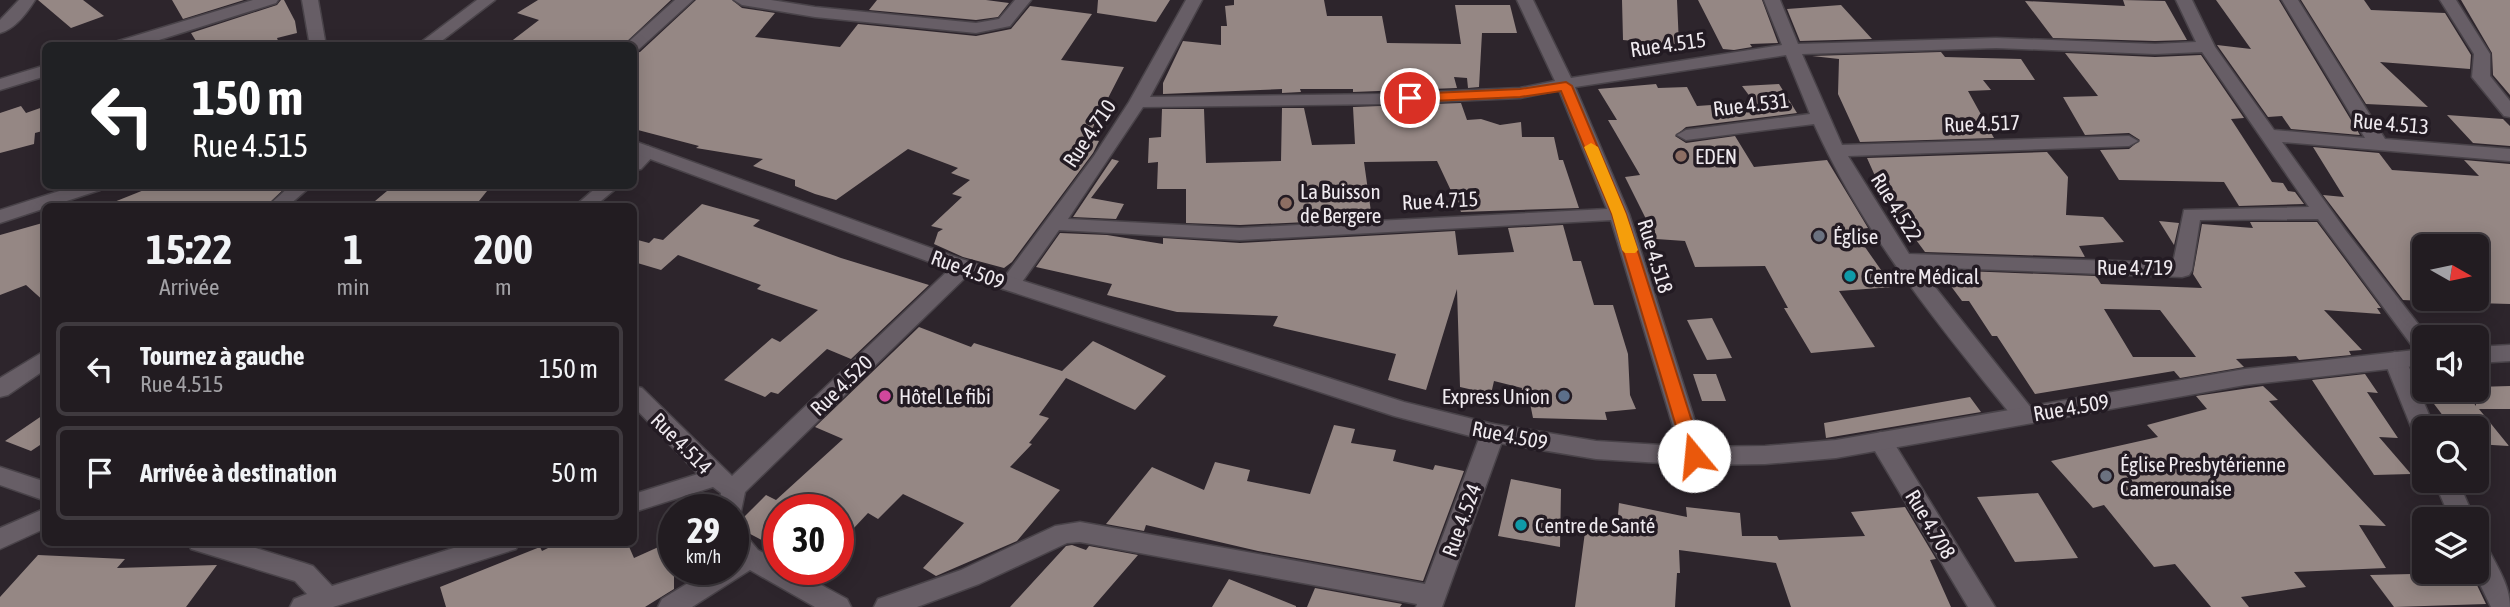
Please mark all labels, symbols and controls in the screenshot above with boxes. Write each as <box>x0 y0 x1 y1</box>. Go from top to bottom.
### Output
street label: Rue 4.515 <box>1629 27 1707 61</box>
pin <box>1380 68 1440 128</box>
text: 150 m <box>192 69 303 125</box>
icon: left <box>77 70 168 161</box>
icon: arrive <box>1391 79 1429 117</box>
street label: Rue 4.531 <box>1712 87 1790 121</box>
street label: Rue 4.710 <box>1058 95 1120 171</box>
street label: Rue 4.513 <box>2352 108 2430 138</box>
street label: Rue 4.517 <box>1943 110 2021 136</box>
text: Rue 4.515 <box>192 127 308 164</box>
place label: EDEN <box>1695 144 1737 168</box>
marker: EDEN <box>1673 148 1689 164</box>
street label: Rue 4.522 <box>1867 168 1927 246</box>
place label: La Buisson de Bergere <box>1300 179 1381 227</box>
street label: Rue 4.715 <box>1401 186 1479 214</box>
marker: La Buisson de Bergere <box>1278 195 1294 211</box>
street label: Rue 4.518 <box>1633 216 1679 296</box>
place label: Église <box>1833 224 1878 248</box>
text: 15:22 <box>146 225 233 273</box>
text: 1 <box>343 225 363 273</box>
text: 200 <box>474 225 533 273</box>
marker: Église <box>1811 228 1827 244</box>
north arrow <box>2412 234 2488 312</box>
map controls <box>2412 234 2489 584</box>
street label: Rue 4.509 <box>928 245 1008 293</box>
street label: Rue 4.719 <box>2097 255 2173 279</box>
place label: Centre Médical <box>1864 264 1980 288</box>
marker: Centre Médical <box>1842 268 1858 284</box>
text: Arrivée <box>159 274 219 300</box>
text: min <box>337 274 370 300</box>
text: m <box>495 274 512 300</box>
button: sound <box>2412 325 2489 402</box>
text: Tournez à gauche <box>140 341 305 371</box>
icon: left <box>81 350 119 388</box>
street label: Rue 4.520 <box>805 350 877 420</box>
text: 150 m <box>539 354 598 384</box>
text: Rue 4.515 <box>140 371 224 397</box>
place label: Hôtel Le fibi <box>899 384 991 408</box>
place label: Express Union <box>1442 384 1550 408</box>
marker: Hôtel Le fibi <box>877 388 893 404</box>
marker: Express Union <box>1556 388 1572 404</box>
street label: Rue 4.509 <box>2031 389 2111 425</box>
street label: Rue 4.514 <box>647 408 718 479</box>
street label: Rue 4.509 <box>1470 416 1550 454</box>
button: search <box>2412 416 2489 493</box>
position arrow <box>1657 419 1731 493</box>
place label: Église Presbytérienne Camerounaise <box>2120 452 2286 500</box>
icon: arrive <box>81 454 119 492</box>
text: Arrivée à destination <box>140 458 337 488</box>
text: 50 m <box>551 458 598 488</box>
marker: Église Presbytérienne Camerounaise <box>2098 468 2114 484</box>
street label: Rue 4.524 <box>1437 480 1485 560</box>
street label: Rue 4.708 <box>1901 485 1961 563</box>
speed limit sign: 30 <box>763 494 854 585</box>
button: layers <box>2412 507 2489 584</box>
text: 29 <box>687 510 720 550</box>
place label: Centre de Santé <box>1535 513 1655 537</box>
marker: Centre de Santé <box>1513 517 1529 533</box>
text: km/h <box>686 546 721 567</box>

